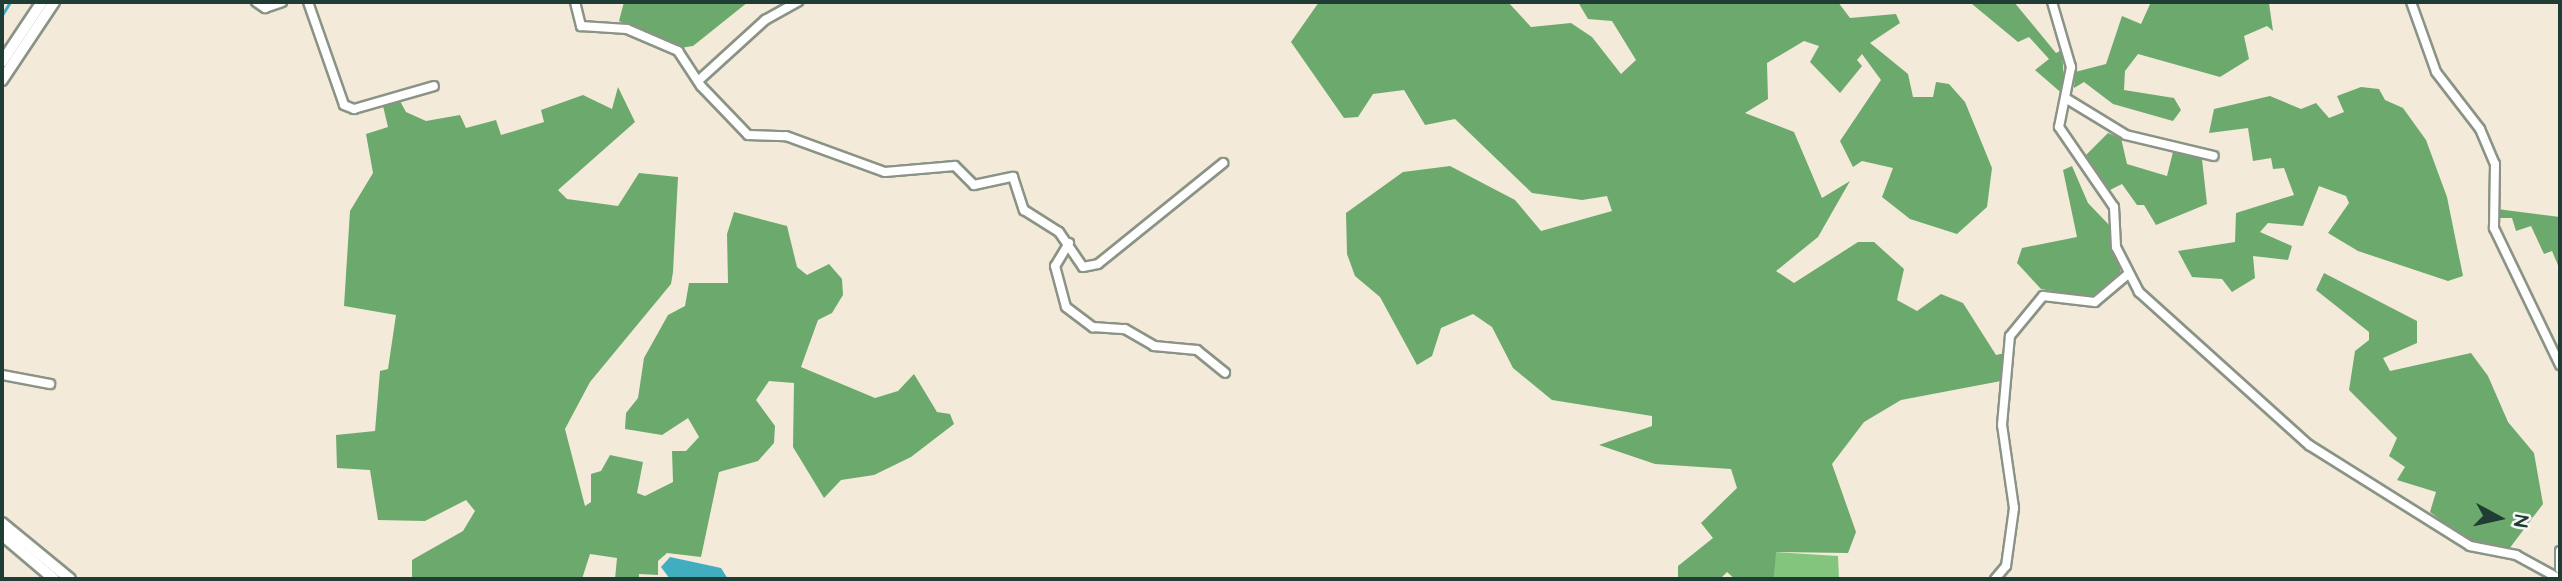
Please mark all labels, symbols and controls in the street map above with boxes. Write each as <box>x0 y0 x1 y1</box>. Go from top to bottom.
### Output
north arrow <box>2464 483 2534 553</box>
text: N <box>2506 513 2534 529</box>

